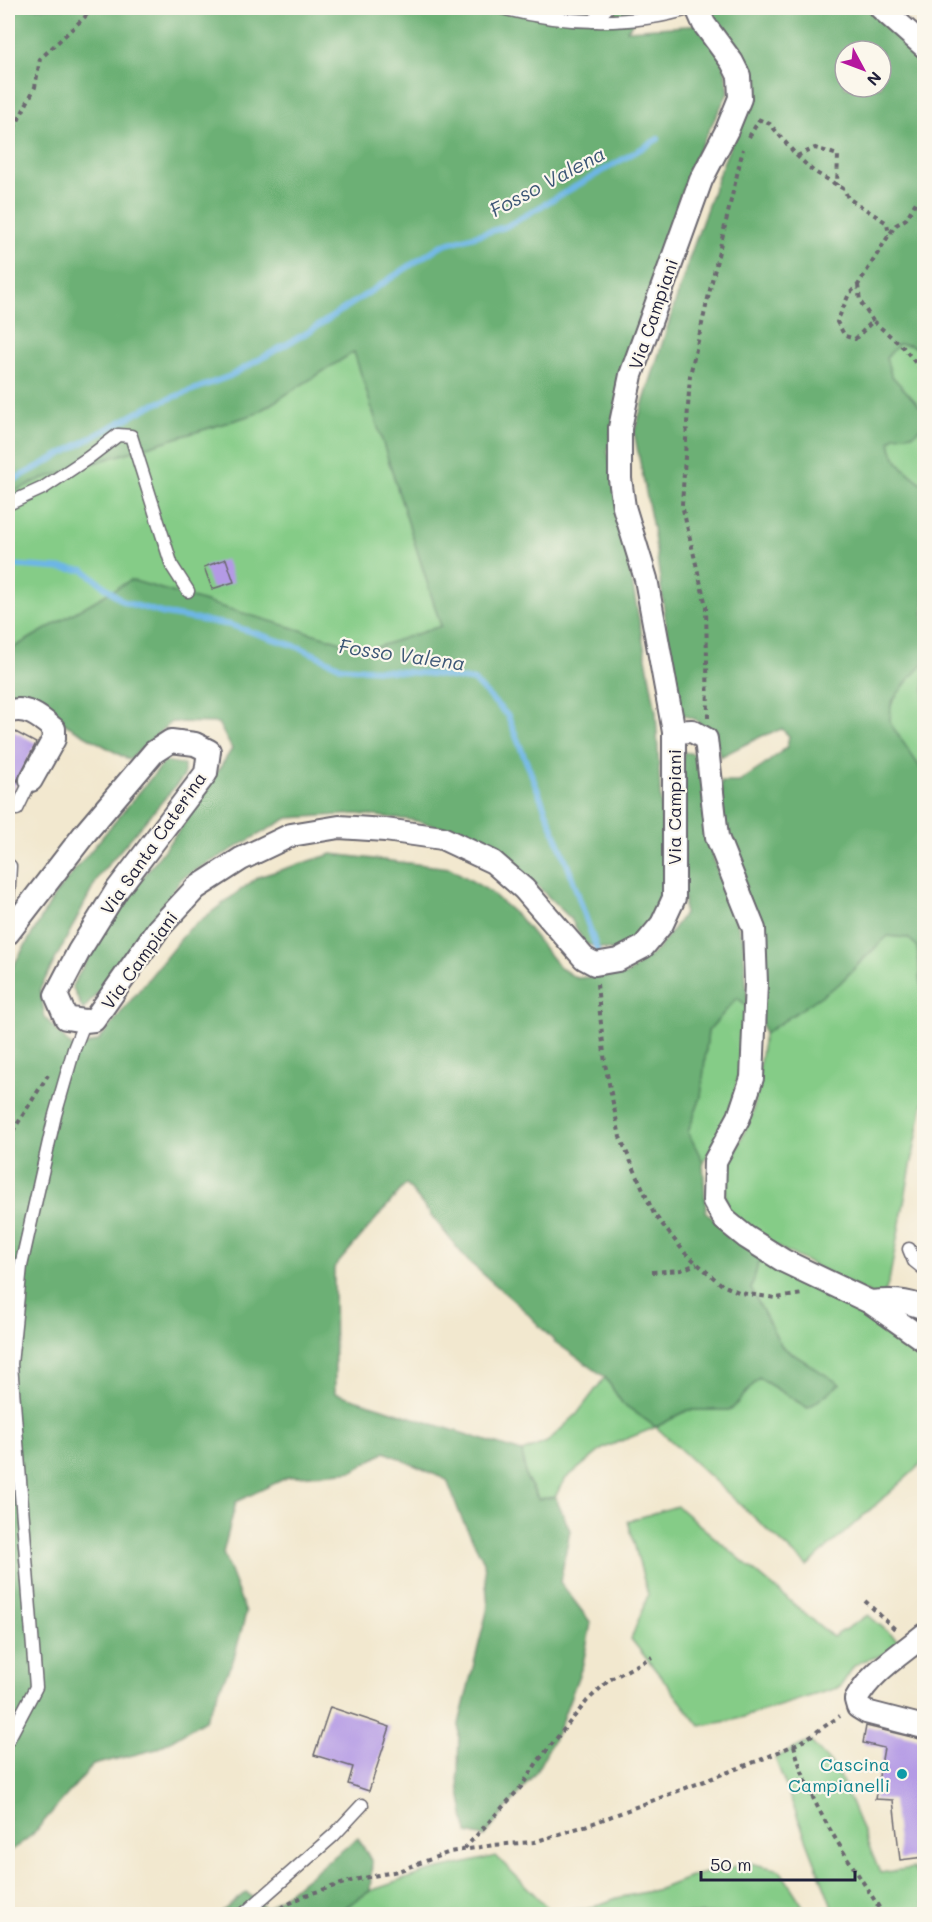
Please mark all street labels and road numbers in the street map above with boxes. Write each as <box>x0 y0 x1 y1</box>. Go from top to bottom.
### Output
street label: Via Campiani <box>623 255 683 373</box>
street label: Via Campiani <box>662 749 686 865</box>
street label: Via Santa Caterina <box>95 767 211 919</box>
street label: Via Campiani <box>95 906 183 1014</box>

